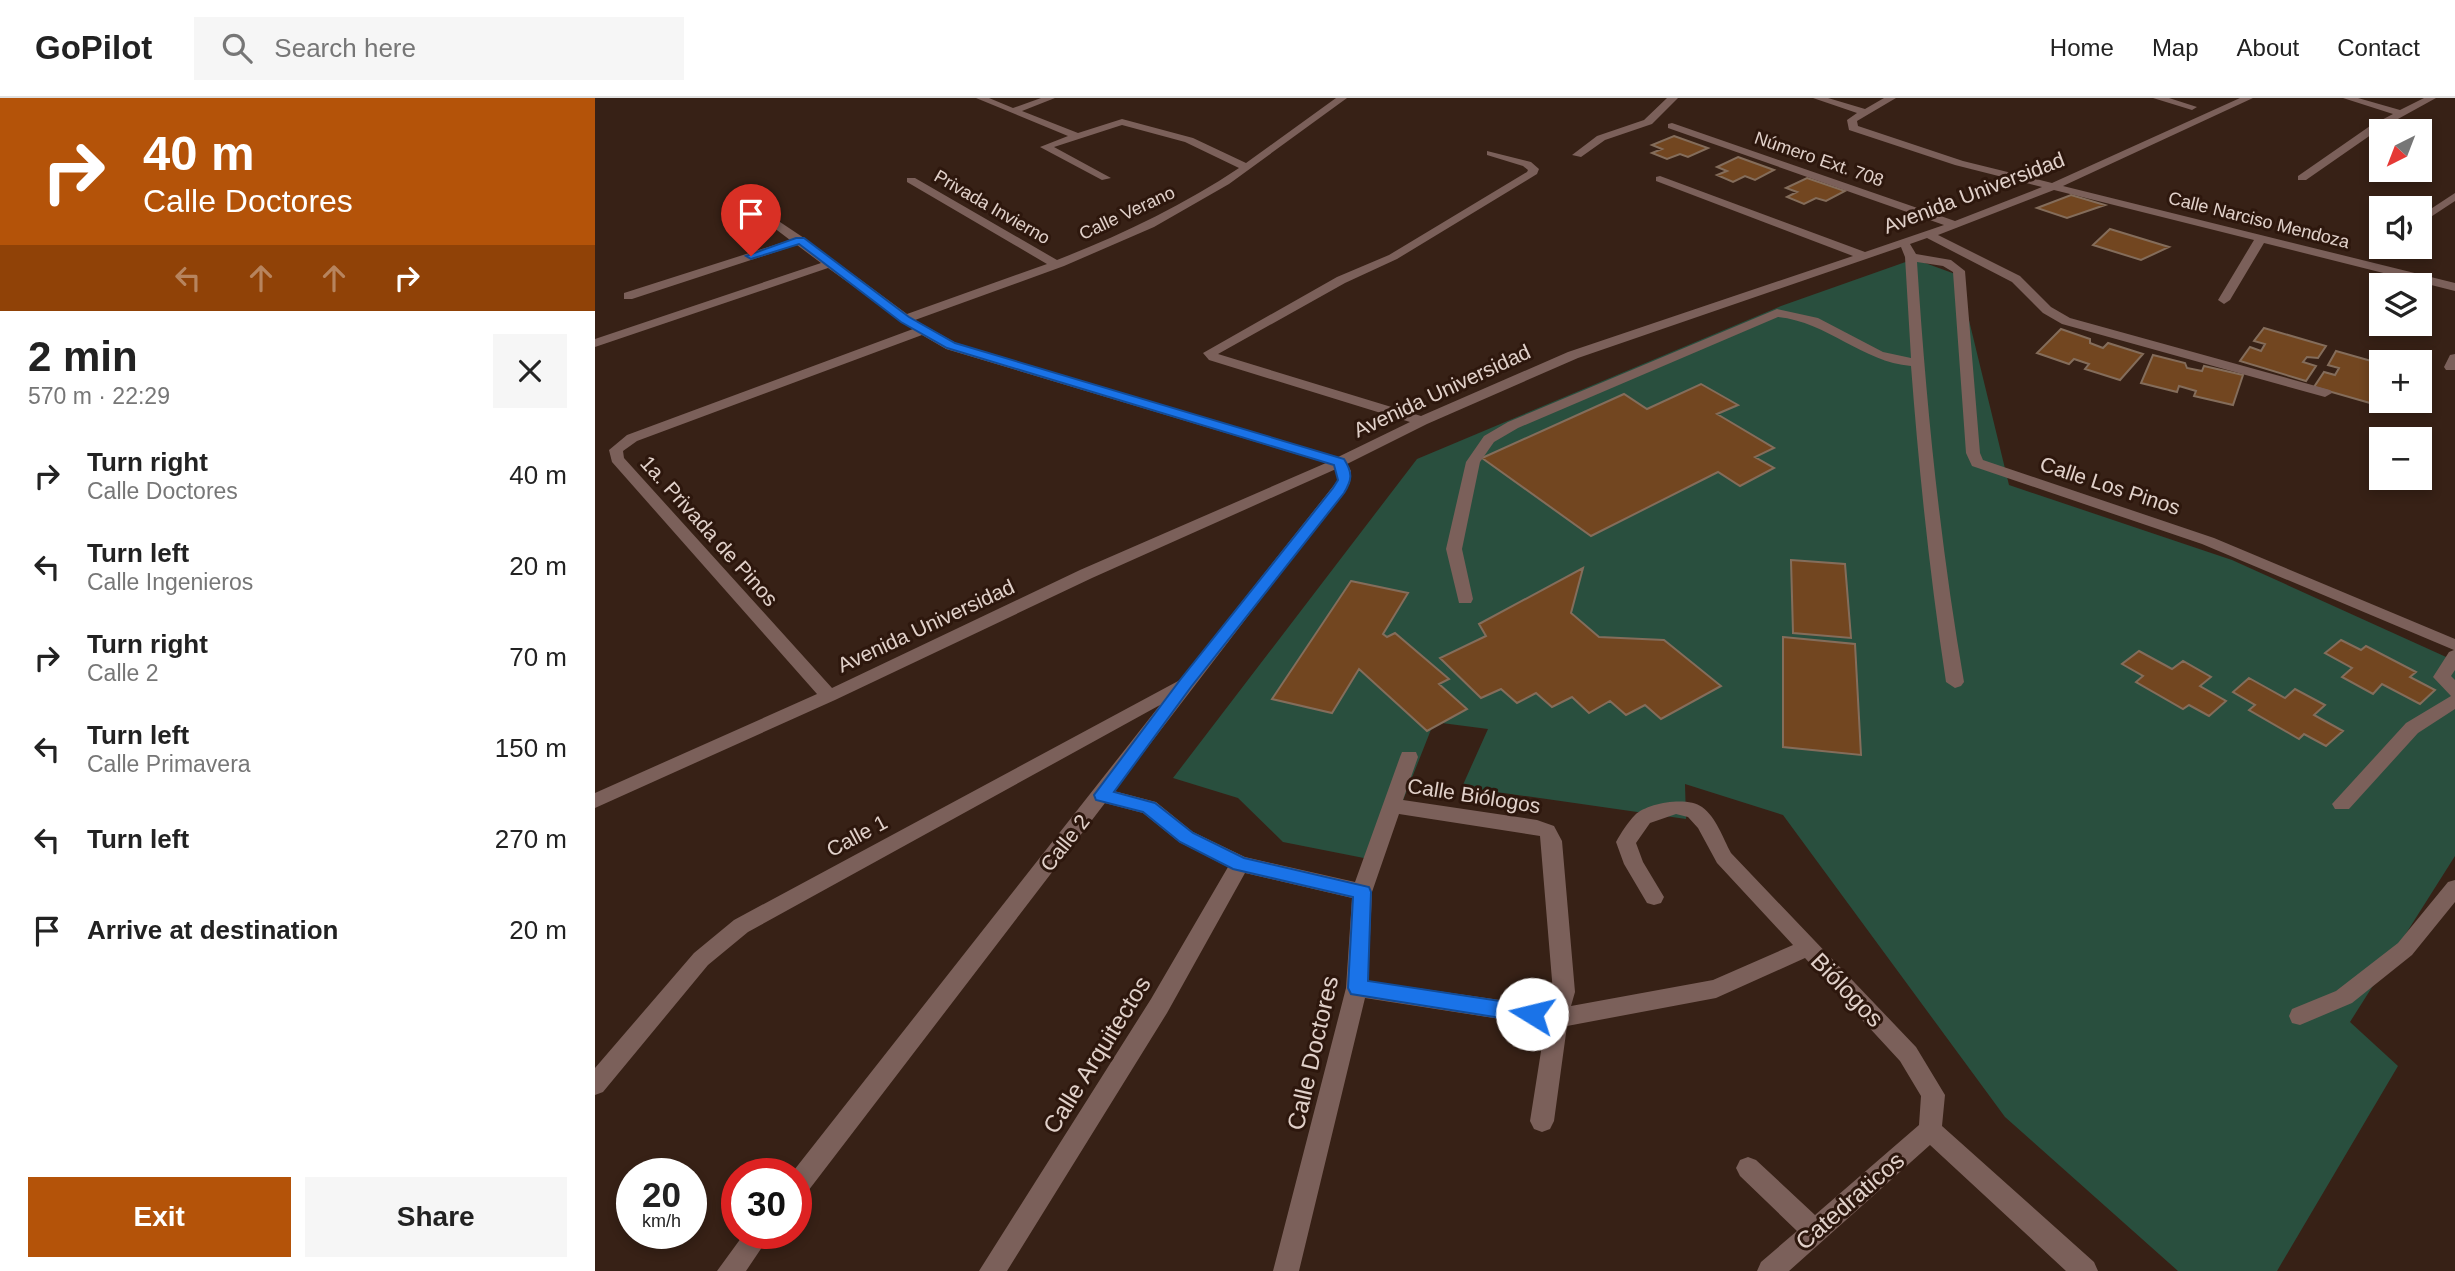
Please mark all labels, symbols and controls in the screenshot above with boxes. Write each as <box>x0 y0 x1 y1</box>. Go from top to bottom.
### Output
search box <box>194 17 684 80</box>
text: GoPilot <box>35 29 152 66</box>
icon: search <box>218 29 256 67</box>
text: Search here <box>274 33 416 63</box>
text: Home <box>2050 34 2114 61</box>
text: Map <box>2152 34 2199 61</box>
text: About <box>2237 34 2299 61</box>
text: Contact <box>2337 34 2420 61</box>
north arrow <box>2369 119 2433 182</box>
map controls <box>2369 119 2432 490</box>
icon: right <box>28 126 119 217</box>
text: 40 m <box>143 126 255 180</box>
street label: Número Ext. 708 <box>1752 128 1886 190</box>
street label: Avenida Universidad <box>1880 147 2068 238</box>
street label: Privada Invierno <box>931 166 1053 248</box>
street label: Calle Verano <box>1076 182 1178 244</box>
text: Calle Doctores <box>143 183 353 219</box>
pin <box>721 184 781 256</box>
street label: Calle Narciso Mendoza <box>2166 188 2353 252</box>
icon: arrive <box>732 195 770 233</box>
button: sound <box>2369 196 2432 259</box>
icon: left <box>169 259 207 297</box>
icon: ahead <box>242 259 280 297</box>
icon: ahead <box>315 259 353 297</box>
icon: right <box>388 259 426 297</box>
button: layers <box>2369 273 2432 336</box>
text: 2 min <box>28 333 138 380</box>
button: close <box>493 334 567 408</box>
street label: Avenida Universidad <box>1350 340 1534 442</box>
button: + <box>2369 350 2432 413</box>
text: 570 m · 22:29 <box>28 383 170 409</box>
button: − <box>2369 427 2432 490</box>
text: Turn right <box>87 447 208 477</box>
street label: 1a. Privada de Pinos <box>636 451 783 610</box>
street label: Calle Los Pinos <box>2037 452 2183 519</box>
icon: right <box>28 457 66 495</box>
text: 40 m <box>509 460 567 490</box>
text: Calle Doctores <box>87 478 238 504</box>
text: Turn left <box>87 538 189 568</box>
icon: left <box>28 548 66 586</box>
text: 20 m <box>509 551 567 581</box>
text: Calle Ingenieros <box>87 569 253 595</box>
street label: Avenida Universidad <box>834 575 1018 677</box>
text: Turn right <box>87 629 208 659</box>
icon: right <box>28 639 66 677</box>
text: 70 m <box>509 642 567 672</box>
text: Calle 2 <box>87 660 159 686</box>
text: Turn left <box>87 720 189 750</box>
icon: left <box>28 730 66 768</box>
text: 150 m <box>495 733 567 763</box>
text: Calle Primavera <box>87 751 251 777</box>
street label: Calle Biólogos <box>1406 774 1542 817</box>
street label: Calle 1 <box>823 810 891 861</box>
street label: Calle 2 <box>1035 810 1094 876</box>
icon: left <box>28 821 66 859</box>
text: Turn left <box>87 824 189 854</box>
text: 270 m <box>495 824 567 854</box>
icon: arrive <box>28 912 66 950</box>
text: Arrive at destination <box>87 915 338 945</box>
text: 20 m <box>509 915 567 945</box>
street label: Biólogos <box>1806 947 1889 1032</box>
street label: Calle Arquitectos <box>1037 971 1156 1138</box>
street label: Calle Doctores <box>1282 973 1343 1133</box>
position arrow <box>1495 977 1569 1051</box>
street label: Catedraticos <box>1790 1146 1909 1255</box>
speed limit sign: 30 <box>721 1158 812 1249</box>
text: 20 <box>642 1175 681 1214</box>
button: Exit <box>28 1177 291 1257</box>
button: Share <box>305 1177 567 1257</box>
text: km/h <box>642 1211 681 1231</box>

